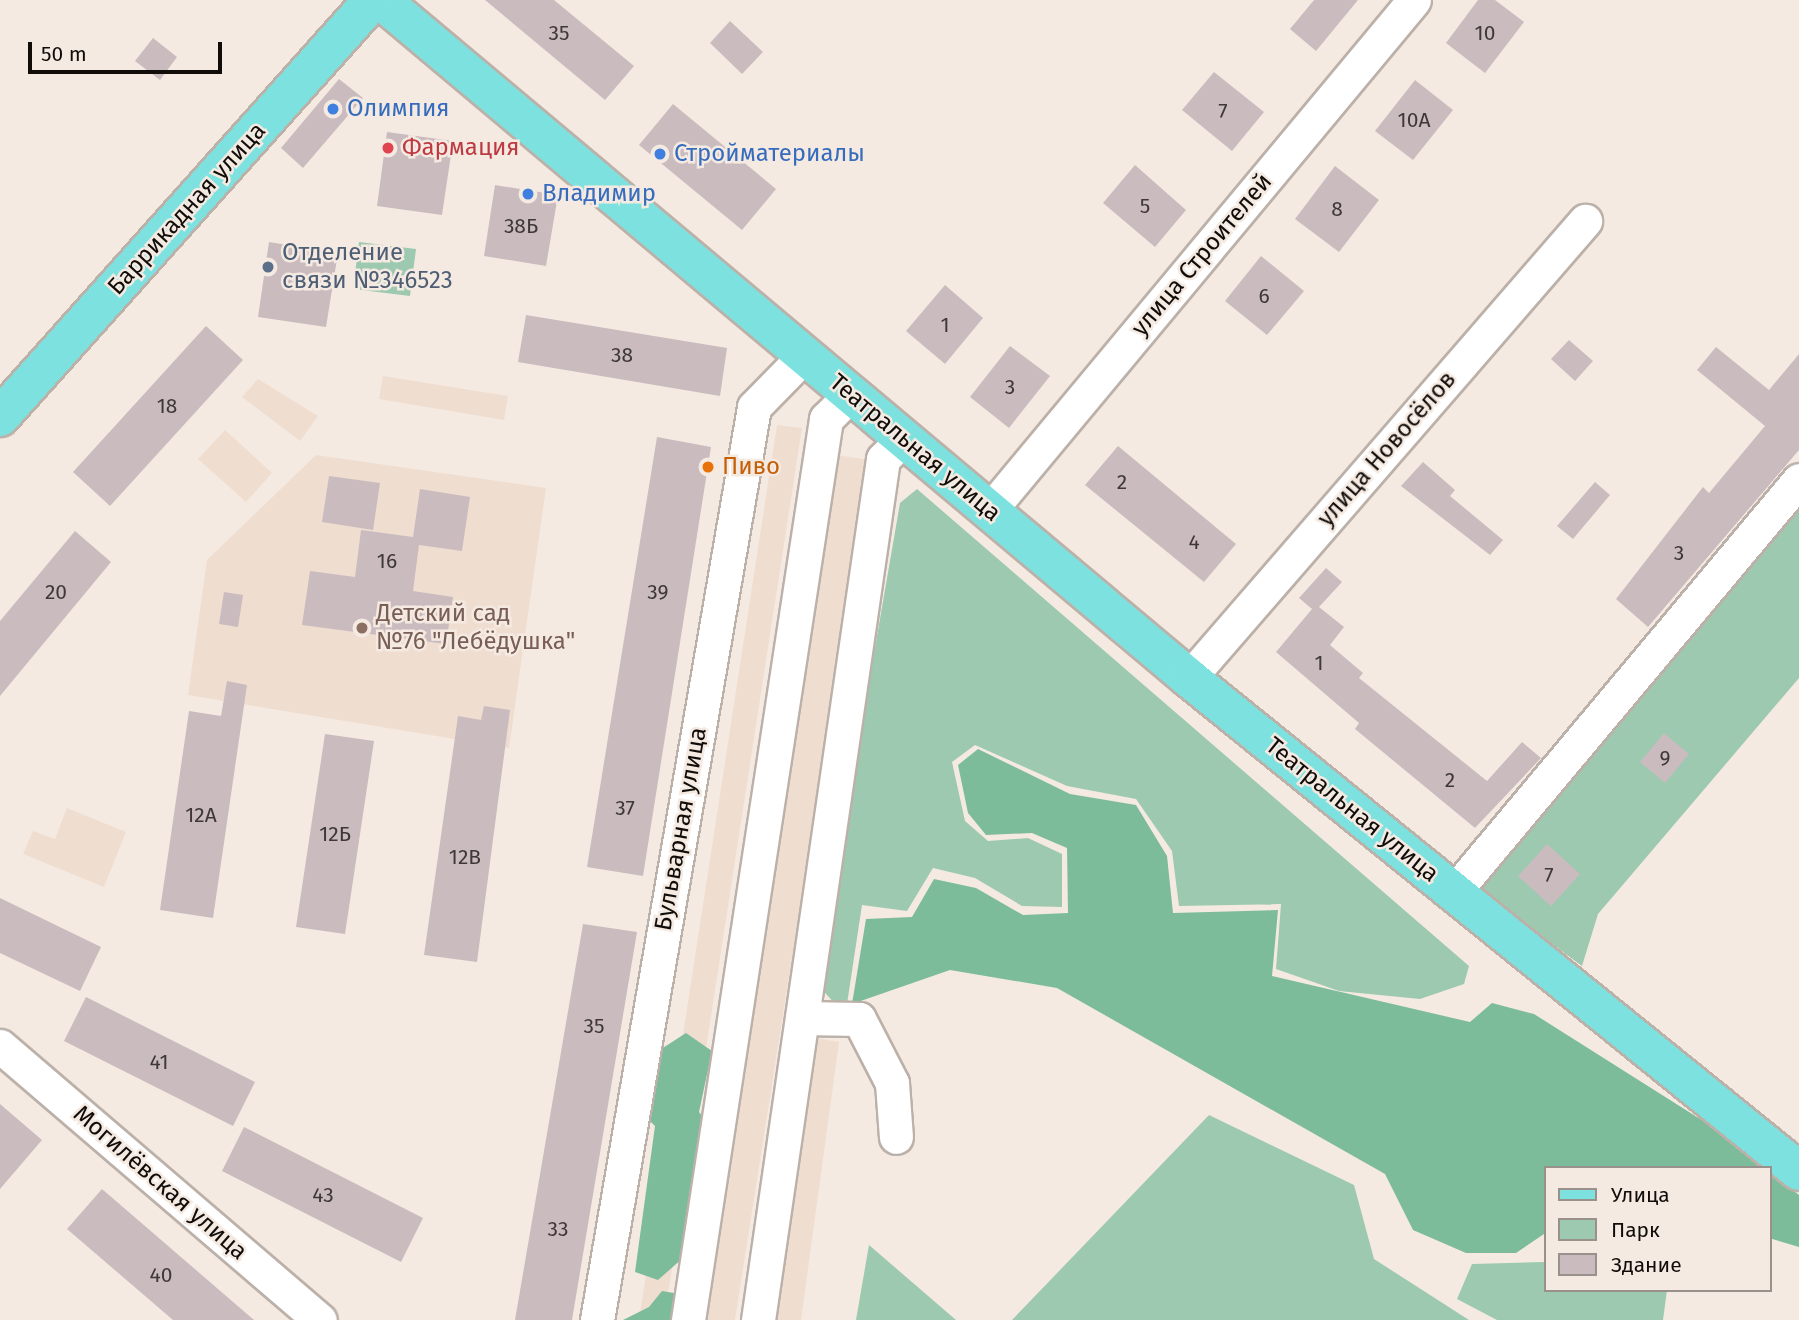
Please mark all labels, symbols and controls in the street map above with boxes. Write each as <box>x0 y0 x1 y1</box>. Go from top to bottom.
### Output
house number: 35 <box>549 20 569 46</box>
house number: 10 <box>1475 20 1495 46</box>
scale bar <box>32 28 226 72</box>
text: 50 m <box>41 41 87 67</box>
place label: Олимпия <box>347 95 450 123</box>
house number: 7 <box>1218 98 1228 124</box>
marker: Олимпия <box>325 101 341 117</box>
house number: 10А <box>1398 107 1430 133</box>
street label: Баррикадная улица <box>102 117 272 301</box>
place label: Фармация <box>402 134 520 162</box>
marker: Фармация <box>380 140 396 156</box>
place label: Стройматериалы <box>674 140 865 168</box>
marker: Стройматериалы <box>652 146 668 162</box>
street label: улица Строителей <box>1126 168 1278 342</box>
place label: Владимир <box>542 180 656 208</box>
marker: Владимир <box>520 186 536 202</box>
house number: 5 <box>1140 193 1150 219</box>
house number: 8 <box>1331 196 1343 222</box>
house number: 38Б <box>504 213 538 239</box>
place label: Отделение связи №346523 <box>282 239 453 295</box>
marker: Отделение связи №346523 <box>260 259 276 275</box>
house number: 6 <box>1258 283 1270 309</box>
house number: 1 <box>940 312 950 338</box>
house number: 38 <box>611 342 633 368</box>
street label: улица Новосёлов <box>1312 366 1462 532</box>
street label: Театральная улица <box>824 368 1006 528</box>
house number: 3 <box>1005 374 1015 400</box>
house number: 18 <box>157 393 177 419</box>
place label: Пиво <box>722 453 780 481</box>
marker: Пиво <box>700 459 716 475</box>
house number: 2 <box>1117 469 1127 495</box>
house number: 4 <box>1188 529 1200 555</box>
house number: 3 <box>1674 540 1684 566</box>
house number: 16 <box>377 548 397 574</box>
house number: 20 <box>45 579 67 605</box>
house number: 39 <box>647 579 669 605</box>
place label: Детский сад №76 "Лебёдушка" <box>376 600 575 656</box>
marker: Детский сад №76 "Лебёдушка" <box>354 620 370 636</box>
house number: 1 <box>1314 650 1324 676</box>
street label: Бульварная улица <box>649 725 713 933</box>
street label: Театральная улица <box>1260 731 1444 889</box>
house number: 9 <box>1659 745 1671 771</box>
house number: 2 <box>1445 767 1455 793</box>
house number: 37 <box>615 795 635 821</box>
house number: 12А <box>185 802 217 828</box>
house number: 12Б <box>319 821 351 847</box>
house number: 12В <box>449 844 481 870</box>
house number: 7 <box>1544 862 1554 888</box>
house number: 35 <box>584 1013 604 1039</box>
house number: 41 <box>149 1049 169 1075</box>
street label: Могилёвская улица <box>67 1100 253 1266</box>
legend <box>1544 1166 1771 1292</box>
house number: 43 <box>312 1182 334 1208</box>
text: Улица <box>1611 1182 1670 1208</box>
house number: 33 <box>548 1216 568 1242</box>
text: Парк <box>1611 1217 1660 1243</box>
text: Здание <box>1611 1252 1682 1278</box>
house number: 40 <box>150 1262 172 1288</box>

